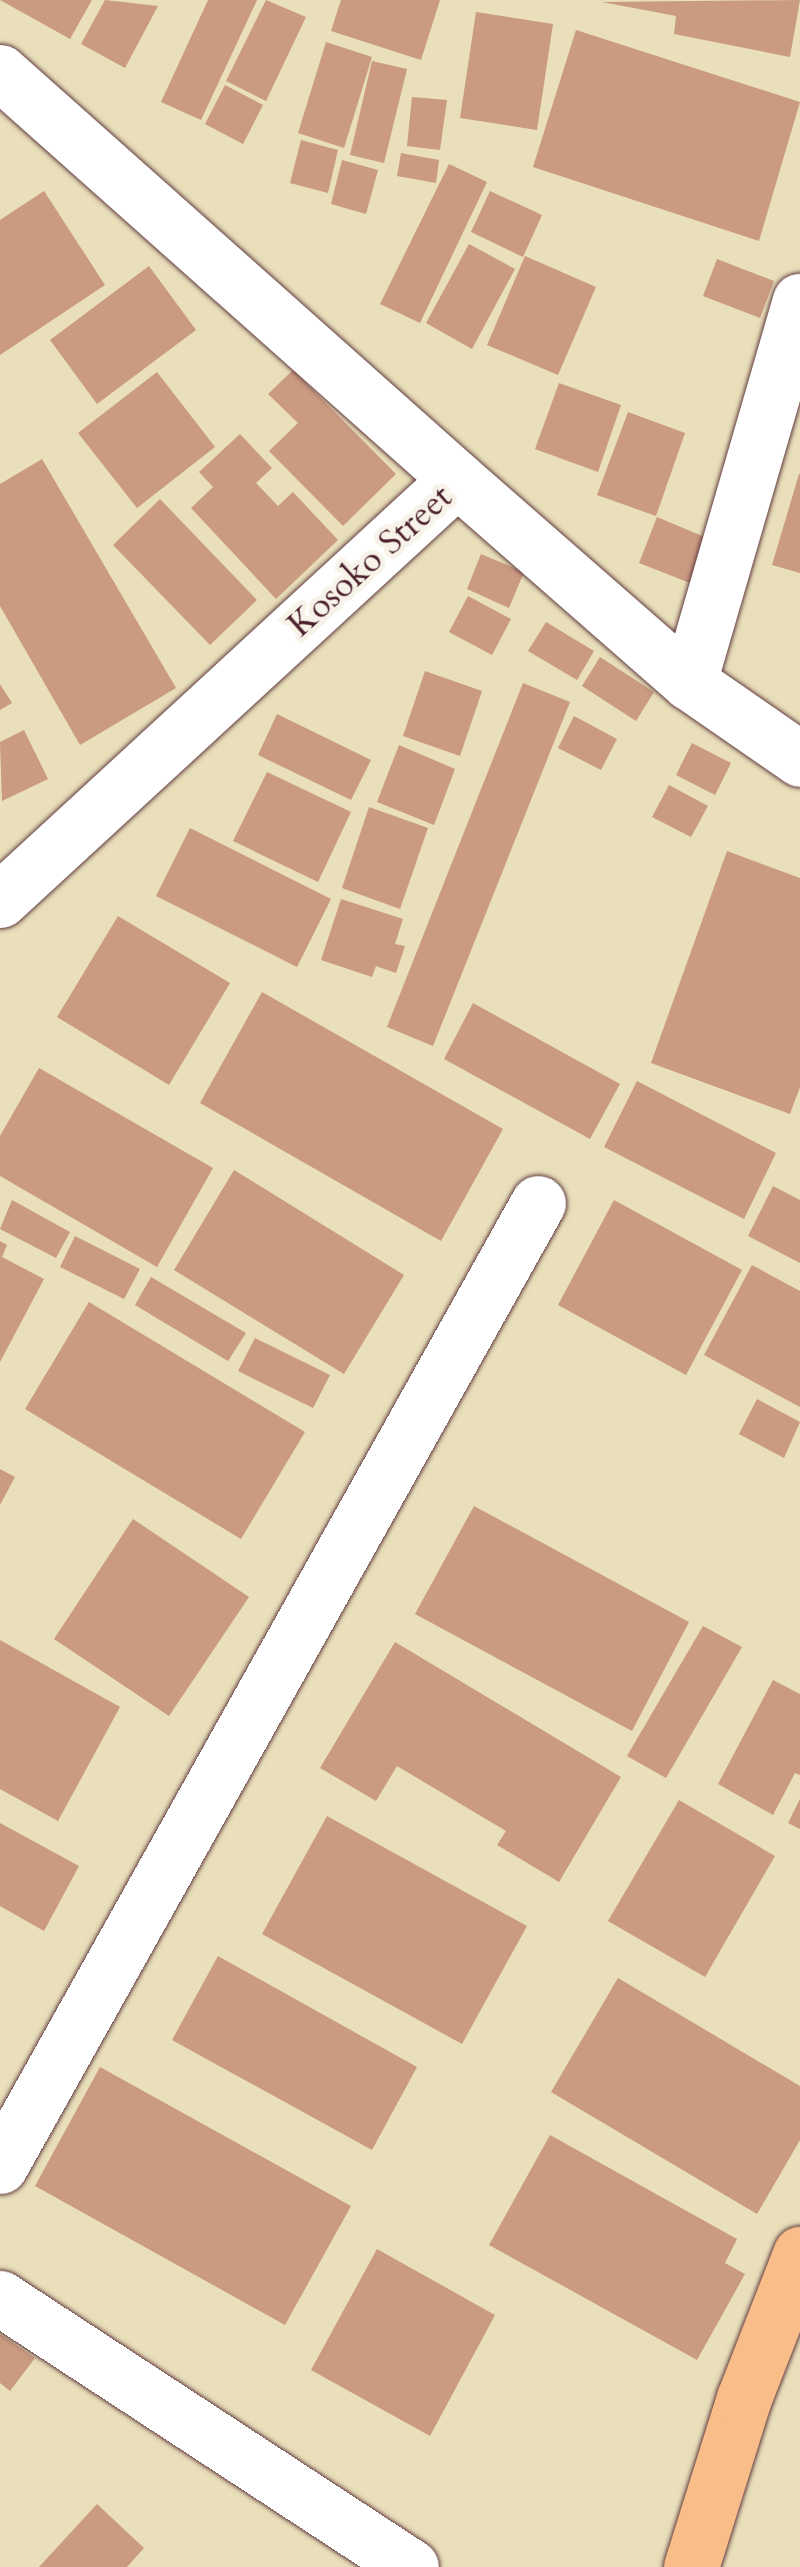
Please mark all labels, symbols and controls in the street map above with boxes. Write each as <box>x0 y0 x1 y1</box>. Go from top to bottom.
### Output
street label: Kosoko Street <box>279 476 461 646</box>

